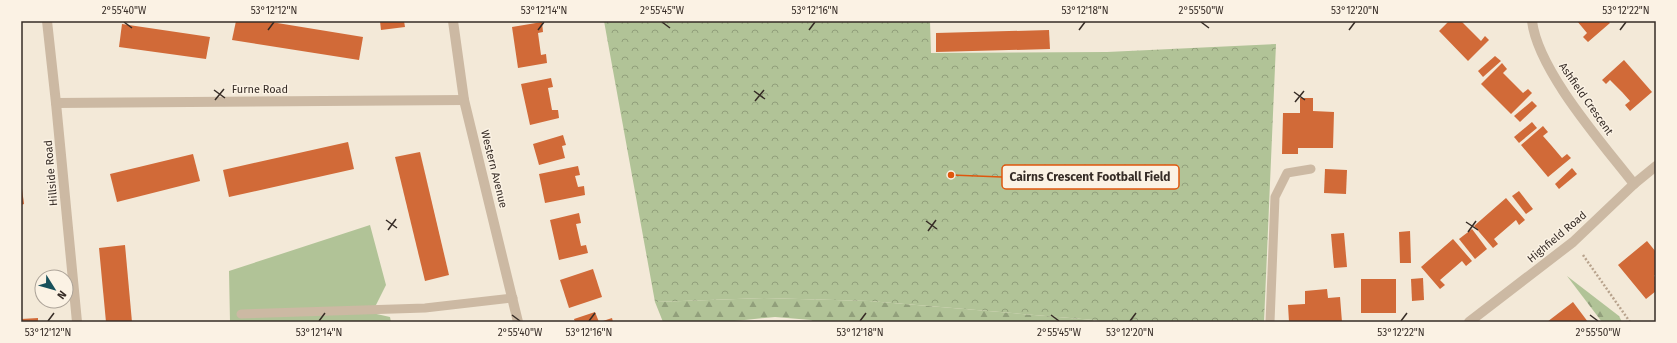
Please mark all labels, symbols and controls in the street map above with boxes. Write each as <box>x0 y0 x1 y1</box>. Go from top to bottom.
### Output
text: 2°55'40"W <box>102 5 147 17</box>
text: 53°12'12"N <box>251 5 297 17</box>
text: 53°12'14"N <box>521 5 567 17</box>
text: 2°55'45"W <box>640 5 685 17</box>
text: 53°12'16"N <box>792 5 838 17</box>
text: 53°12'18"N <box>1061 5 1109 17</box>
text: 2°55'50"W <box>1179 5 1224 17</box>
text: 53°12'20"N <box>1331 5 1379 17</box>
text: 53°12'22"N <box>1602 5 1650 17</box>
street label: Ashfield Crescent <box>1556 60 1616 138</box>
street label: Furne Road <box>232 83 288 96</box>
street label: Western Avenue <box>478 129 510 209</box>
street label: Hillside Road <box>42 139 60 207</box>
callout: Cairns Crescent Football Field <box>1002 165 1179 189</box>
text: Cairns Crescent Football Field <box>1009 170 1171 184</box>
street label: Highfield Road <box>1525 209 1589 265</box>
north arrow <box>34 269 74 309</box>
text: N <box>54 288 69 302</box>
text: 53°12'12"N <box>25 327 71 339</box>
text: 53°12'14"N <box>296 327 342 339</box>
text: 2°55'40"W <box>498 327 543 339</box>
text: 53°12'16"N <box>566 327 612 339</box>
text: 53°12'18"N <box>836 327 884 339</box>
text: 2°55'45"W <box>1037 327 1082 339</box>
text: 53°12'20"N <box>1106 327 1154 339</box>
text: 53°12'22"N <box>1377 327 1425 339</box>
text: 2°55'50"W <box>1576 327 1621 339</box>

